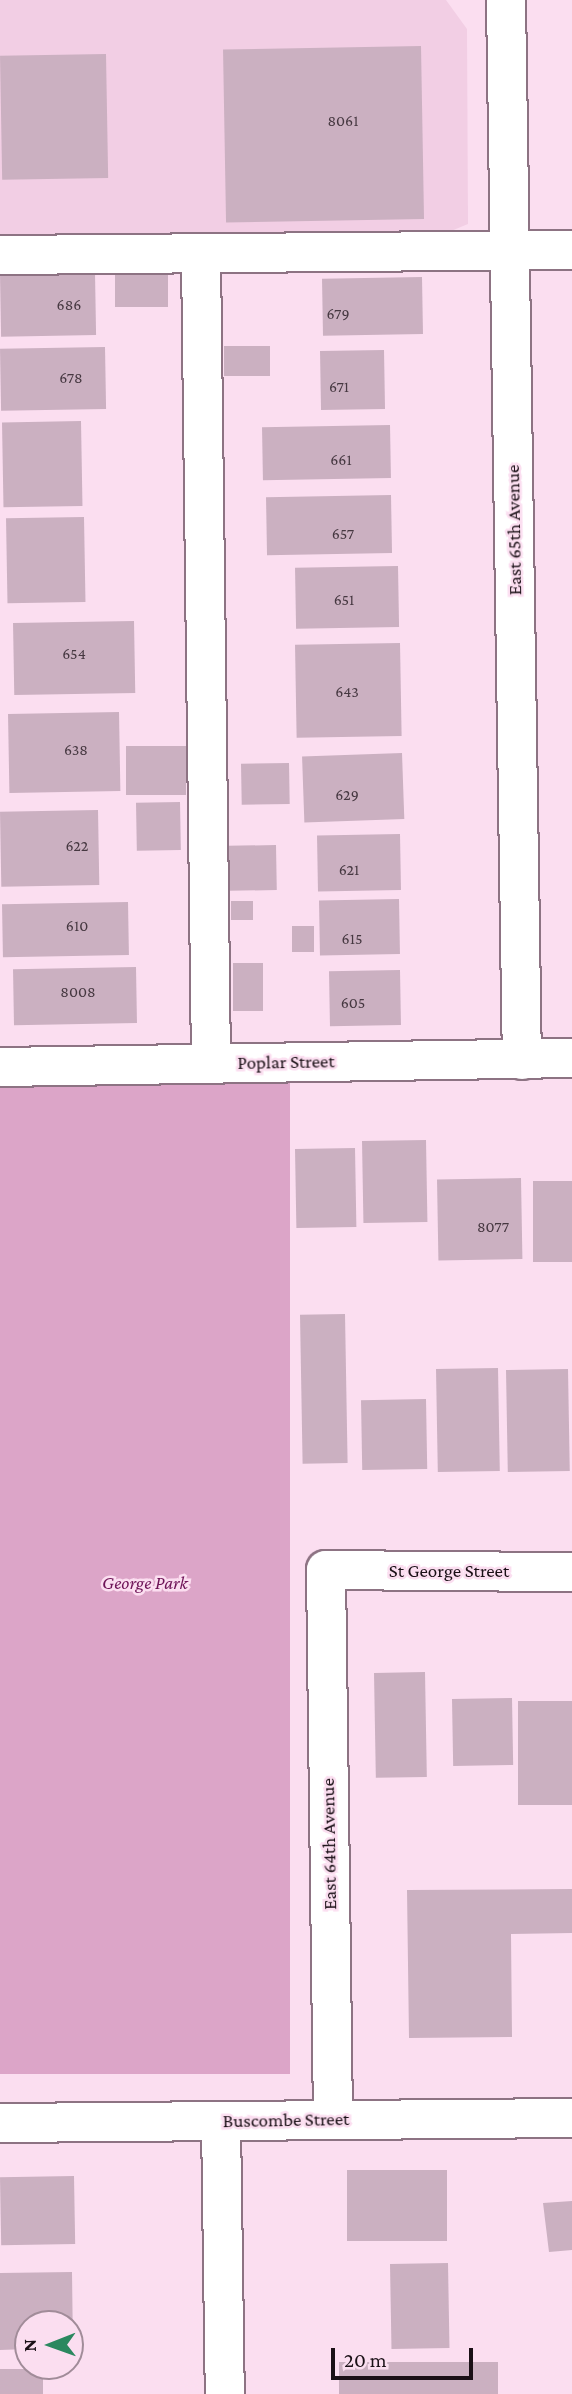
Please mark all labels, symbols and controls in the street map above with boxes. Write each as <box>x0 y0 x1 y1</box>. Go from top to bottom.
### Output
house number: 8061 <box>327 111 359 131</box>
house number: 686 <box>57 295 81 315</box>
house number: 679 <box>326 304 350 324</box>
house number: 678 <box>59 368 83 388</box>
house number: 671 <box>329 377 349 397</box>
house number: 661 <box>330 450 352 470</box>
street label: East 65th Avenue <box>501 464 527 596</box>
house number: 657 <box>332 524 354 544</box>
house number: 651 <box>334 590 354 610</box>
house number: 654 <box>62 644 86 664</box>
house number: 643 <box>335 682 359 702</box>
house number: 638 <box>64 740 88 760</box>
house number: 629 <box>335 785 359 805</box>
house number: 622 <box>66 836 88 856</box>
house number: 621 <box>339 860 359 880</box>
house number: 610 <box>66 916 88 936</box>
house number: 615 <box>342 929 362 949</box>
house number: 8008 <box>60 982 96 1002</box>
house number: 605 <box>341 993 365 1013</box>
street label: Poplar Street <box>237 1050 335 1074</box>
house number: 8077 <box>477 1217 509 1237</box>
street label: St George Street <box>389 1560 509 1582</box>
park label: George Park <box>102 1572 188 1594</box>
street label: East 64th Avenue <box>316 1778 342 1910</box>
street label: Buscombe Street <box>223 2107 349 2133</box>
north arrow <box>14 2310 84 2380</box>
scale bar <box>334 2334 476 2378</box>
text: N <box>19 2339 40 2352</box>
text: 20 m <box>344 2348 387 2372</box>

